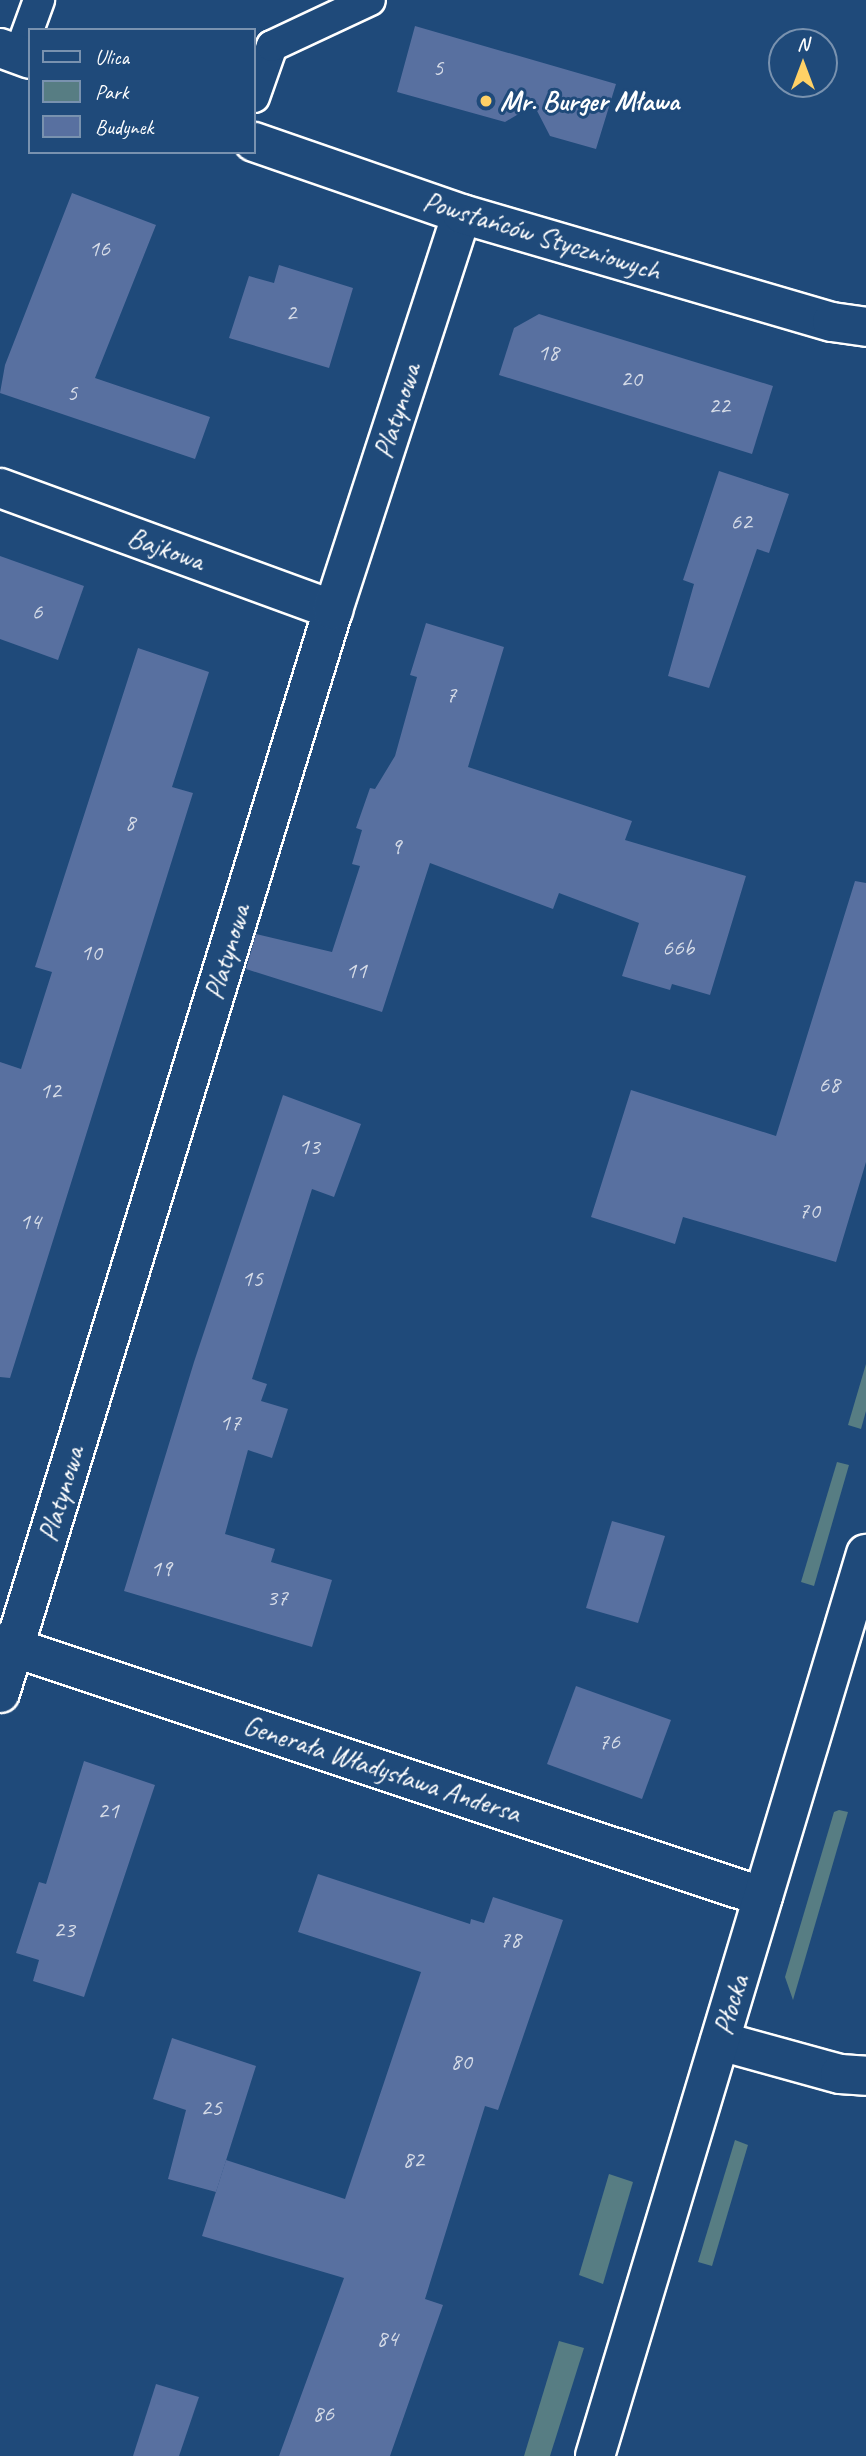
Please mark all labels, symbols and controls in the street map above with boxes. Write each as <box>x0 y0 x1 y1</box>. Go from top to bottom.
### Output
legend <box>28 28 256 154</box>
north arrow <box>768 28 838 98</box>
text: N <box>797 32 809 56</box>
text: Ulica <box>95 44 129 70</box>
house number: 5 <box>433 54 443 82</box>
text: Park <box>95 79 128 105</box>
place label: Mr. Burger Mława <box>500 84 679 118</box>
marker: Mr. Burger Mława <box>478 93 494 109</box>
text: Budynek <box>95 114 153 140</box>
street label: Powstańców Styczniowych <box>419 184 665 288</box>
house number: 16 <box>88 235 110 263</box>
house number: 2 <box>286 299 296 327</box>
house number: 18 <box>537 339 559 367</box>
street label: Platynowa <box>366 359 428 463</box>
house number: 20 <box>620 365 642 393</box>
house number: 5 <box>67 379 77 407</box>
house number: 22 <box>708 392 730 420</box>
house number: 62 <box>730 508 752 536</box>
street label: Bajkowa <box>123 520 209 578</box>
house number: 6 <box>32 598 42 626</box>
house number: 7 <box>446 681 456 709</box>
house number: 8 <box>125 809 135 837</box>
house number: 9 <box>391 833 401 861</box>
street label: Platynowa <box>197 900 257 1004</box>
house number: 66b <box>662 934 694 962</box>
house number: 10 <box>80 939 102 967</box>
house number: 11 <box>345 957 367 985</box>
house number: 68 <box>818 1071 840 1099</box>
house number: 12 <box>39 1077 61 1105</box>
house number: 13 <box>298 1133 320 1161</box>
house number: 70 <box>798 1197 820 1225</box>
house number: 14 <box>19 1208 41 1236</box>
house number: 15 <box>241 1265 263 1293</box>
house number: 17 <box>219 1409 241 1437</box>
street label: Platynowa <box>31 1442 91 1546</box>
house number: 19 <box>150 1555 172 1583</box>
house number: 37 <box>266 1584 288 1612</box>
street label: Generała Władysława Andersa <box>240 1708 524 1830</box>
house number: 76 <box>598 1728 620 1756</box>
house number: 21 <box>97 1797 119 1825</box>
house number: 23 <box>53 1916 75 1944</box>
house number: 78 <box>499 1926 521 1954</box>
street label: Płocka <box>706 1971 756 2039</box>
house number: 80 <box>450 2048 472 2076</box>
house number: 25 <box>200 2094 222 2122</box>
house number: 82 <box>402 2146 424 2174</box>
house number: 84 <box>376 2325 398 2353</box>
house number: 86 <box>312 2400 334 2428</box>

